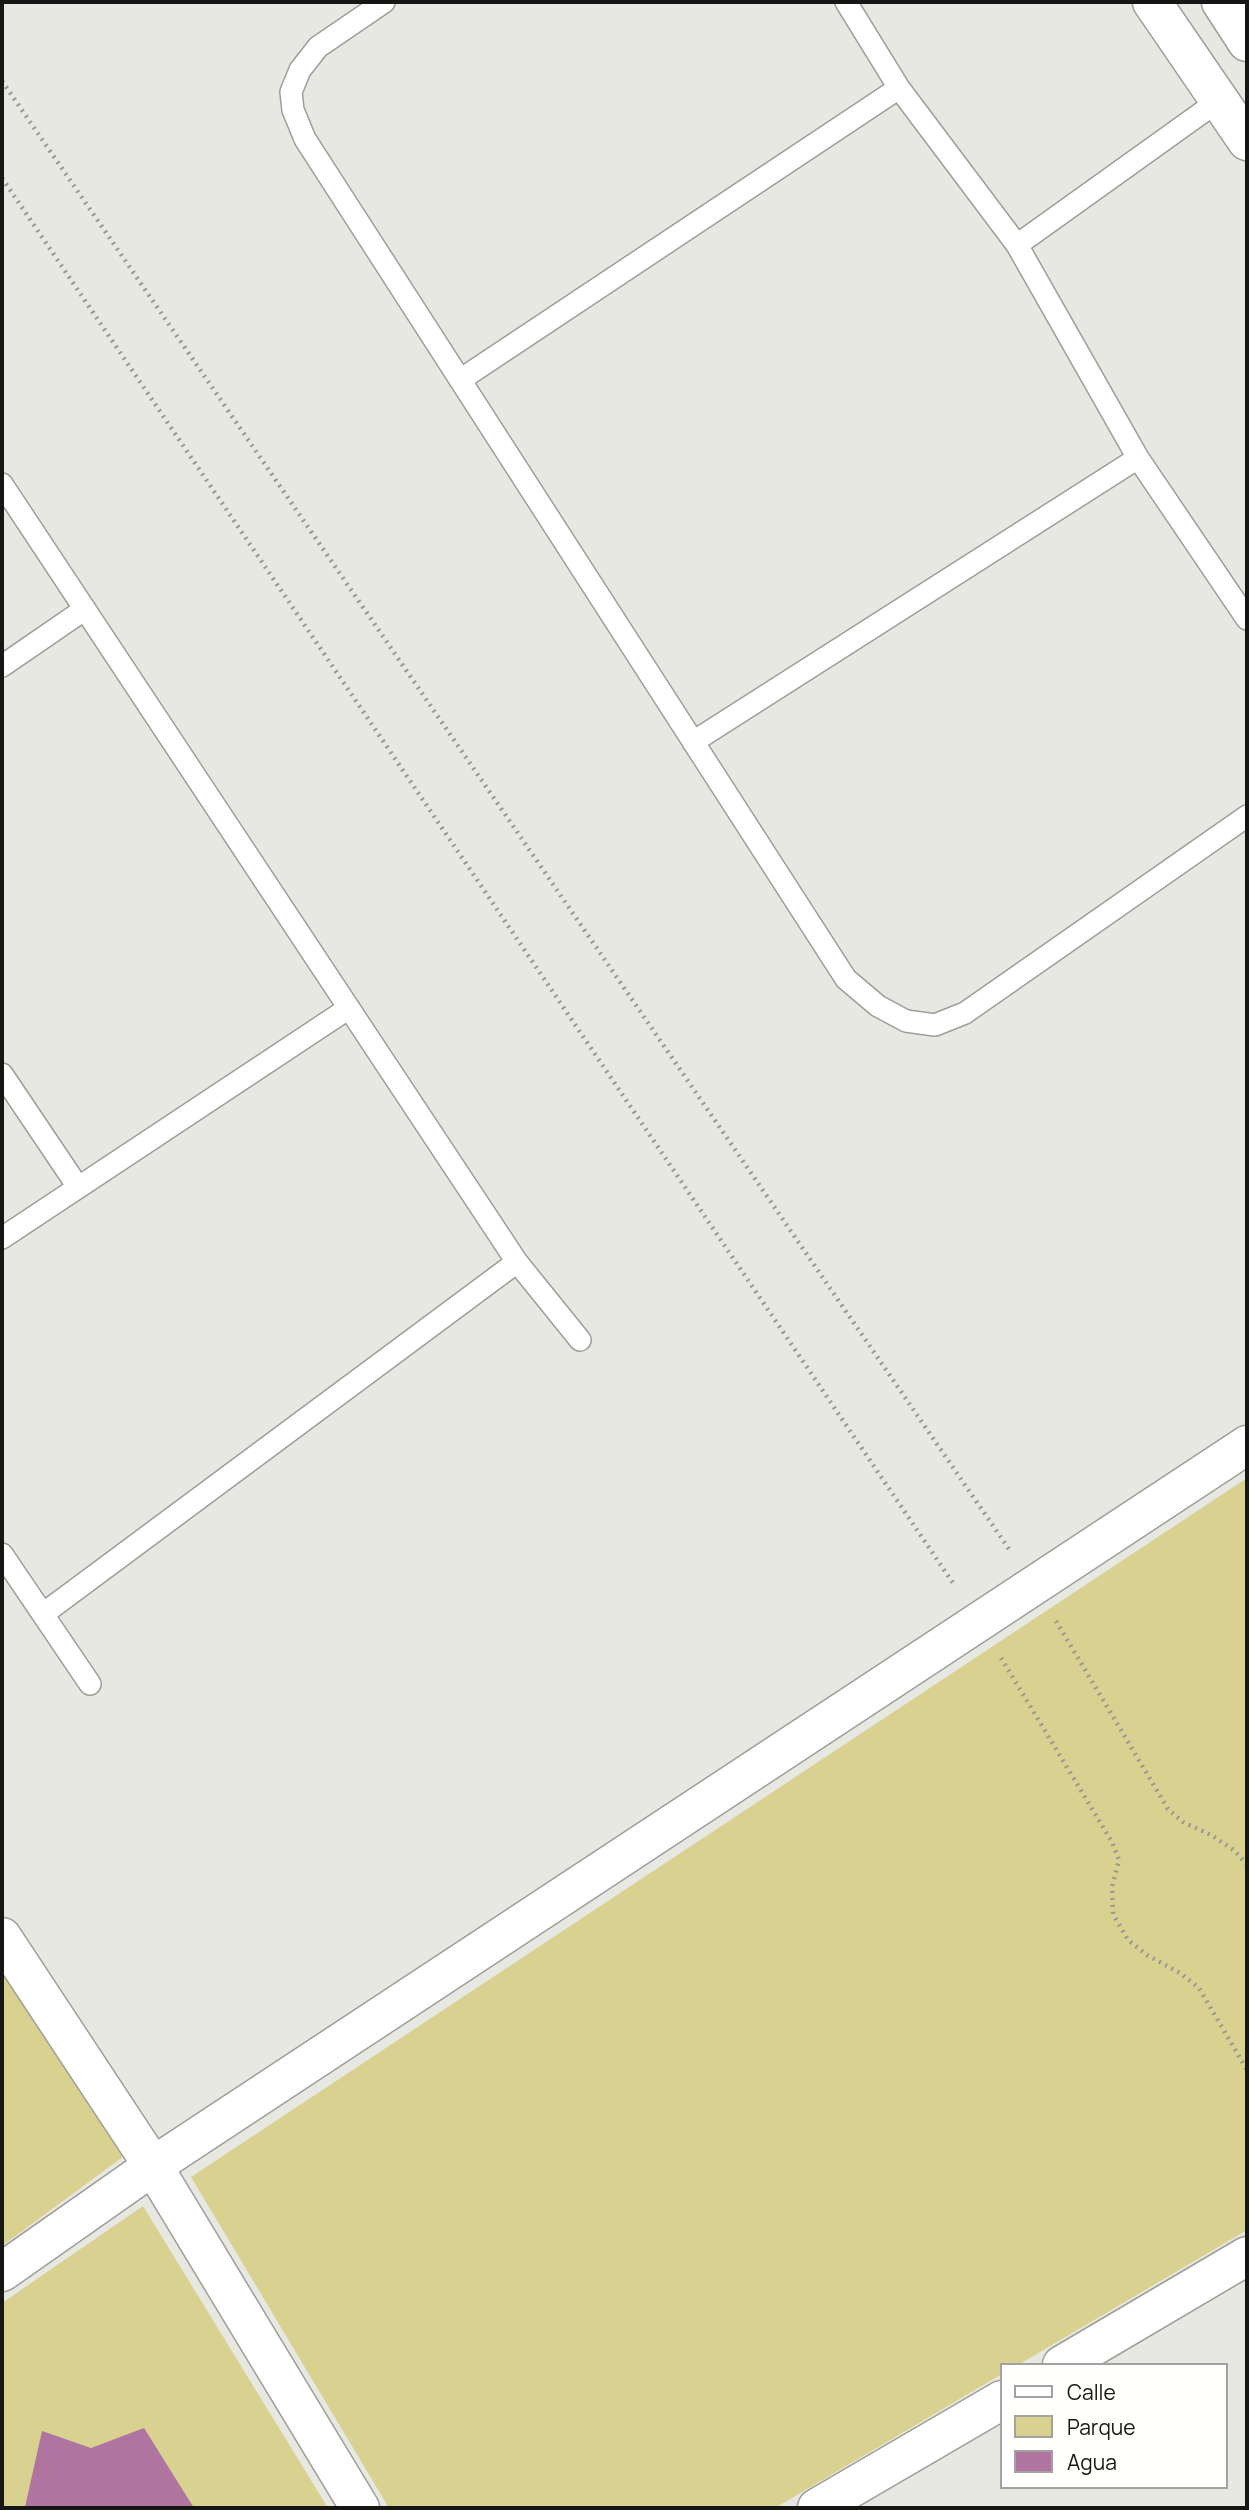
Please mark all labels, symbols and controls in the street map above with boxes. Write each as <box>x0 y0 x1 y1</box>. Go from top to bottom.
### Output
legend <box>1000 2363 1228 2489</box>
text: Calle <box>1067 2378 1116 2406</box>
text: Parque <box>1067 2413 1136 2441</box>
text: Agua <box>1067 2448 1117 2476</box>

